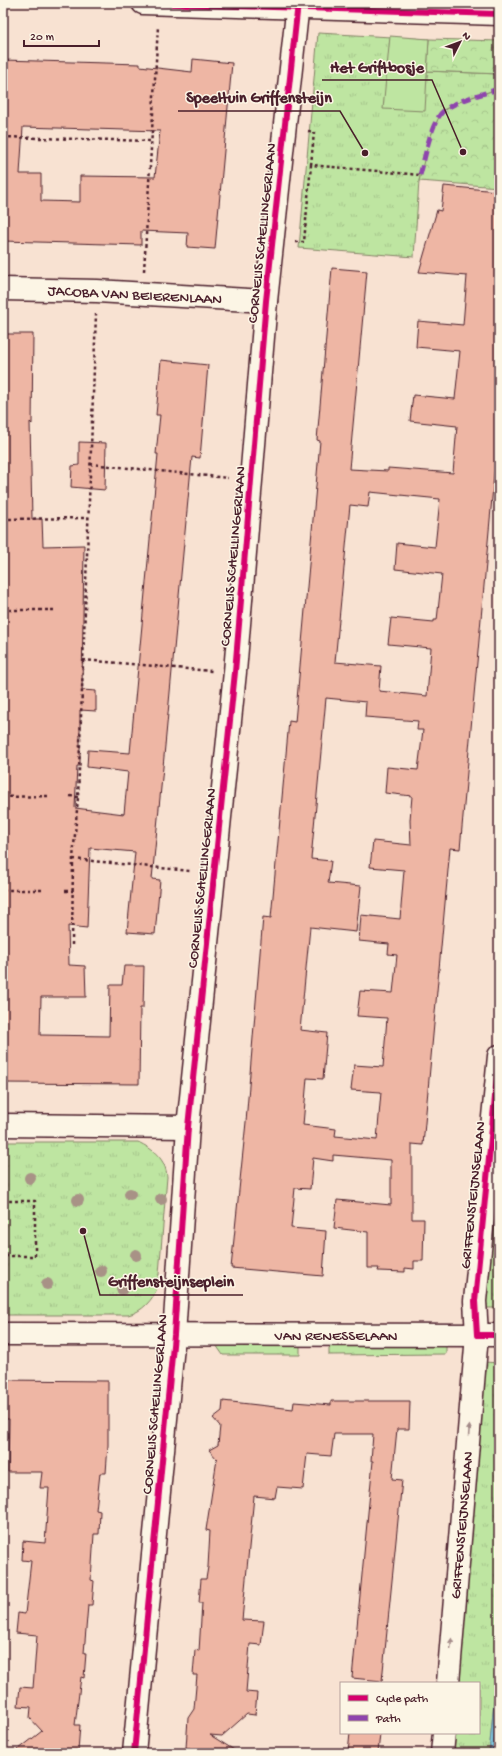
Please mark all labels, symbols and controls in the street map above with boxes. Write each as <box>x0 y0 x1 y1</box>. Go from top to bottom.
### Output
scale bar <box>24 22 99 48</box>
north arrow <box>440 22 480 62</box>
text: N <box>459 30 473 43</box>
text: 20 m <box>30 31 55 45</box>
callout: Het Griftbosje <box>322 52 432 80</box>
text: Het Griftbosje <box>330 59 425 79</box>
callout: Speeltuin Griffensteijn <box>178 83 340 111</box>
text: Speeltuin Griffensteijn <box>186 89 332 109</box>
street label: CORNELIS SCHELLINGERLAAN <box>245 142 281 324</box>
street label: JACOBA VAN BEIERENLAAN <box>47 282 223 310</box>
street label: CORNELIS SCHELLINGERLAAN <box>217 465 251 647</box>
street label: CORNELIS SCHELLINGERLAAN <box>185 787 221 969</box>
street label: GRIFFENSTEIJNSELAAN <box>457 1120 491 1270</box>
callout: Griffensteijnseplein <box>100 1267 243 1295</box>
text: Griffensteijnseplein <box>108 1273 234 1293</box>
street label: CORNELIS SCHELLINGERLAAN <box>139 1313 173 1495</box>
street label: VAN RENESSELAAN <box>273 1328 398 1346</box>
one-way arrow <box>466 1425 473 1437</box>
street label: GRIFFENSTEIJNSELAAN <box>448 1450 478 1600</box>
one-way arrow <box>448 1638 454 1650</box>
legend <box>340 1682 480 1734</box>
text: Cycle path <box>376 1693 429 1707</box>
text: Path <box>375 1713 401 1727</box>

